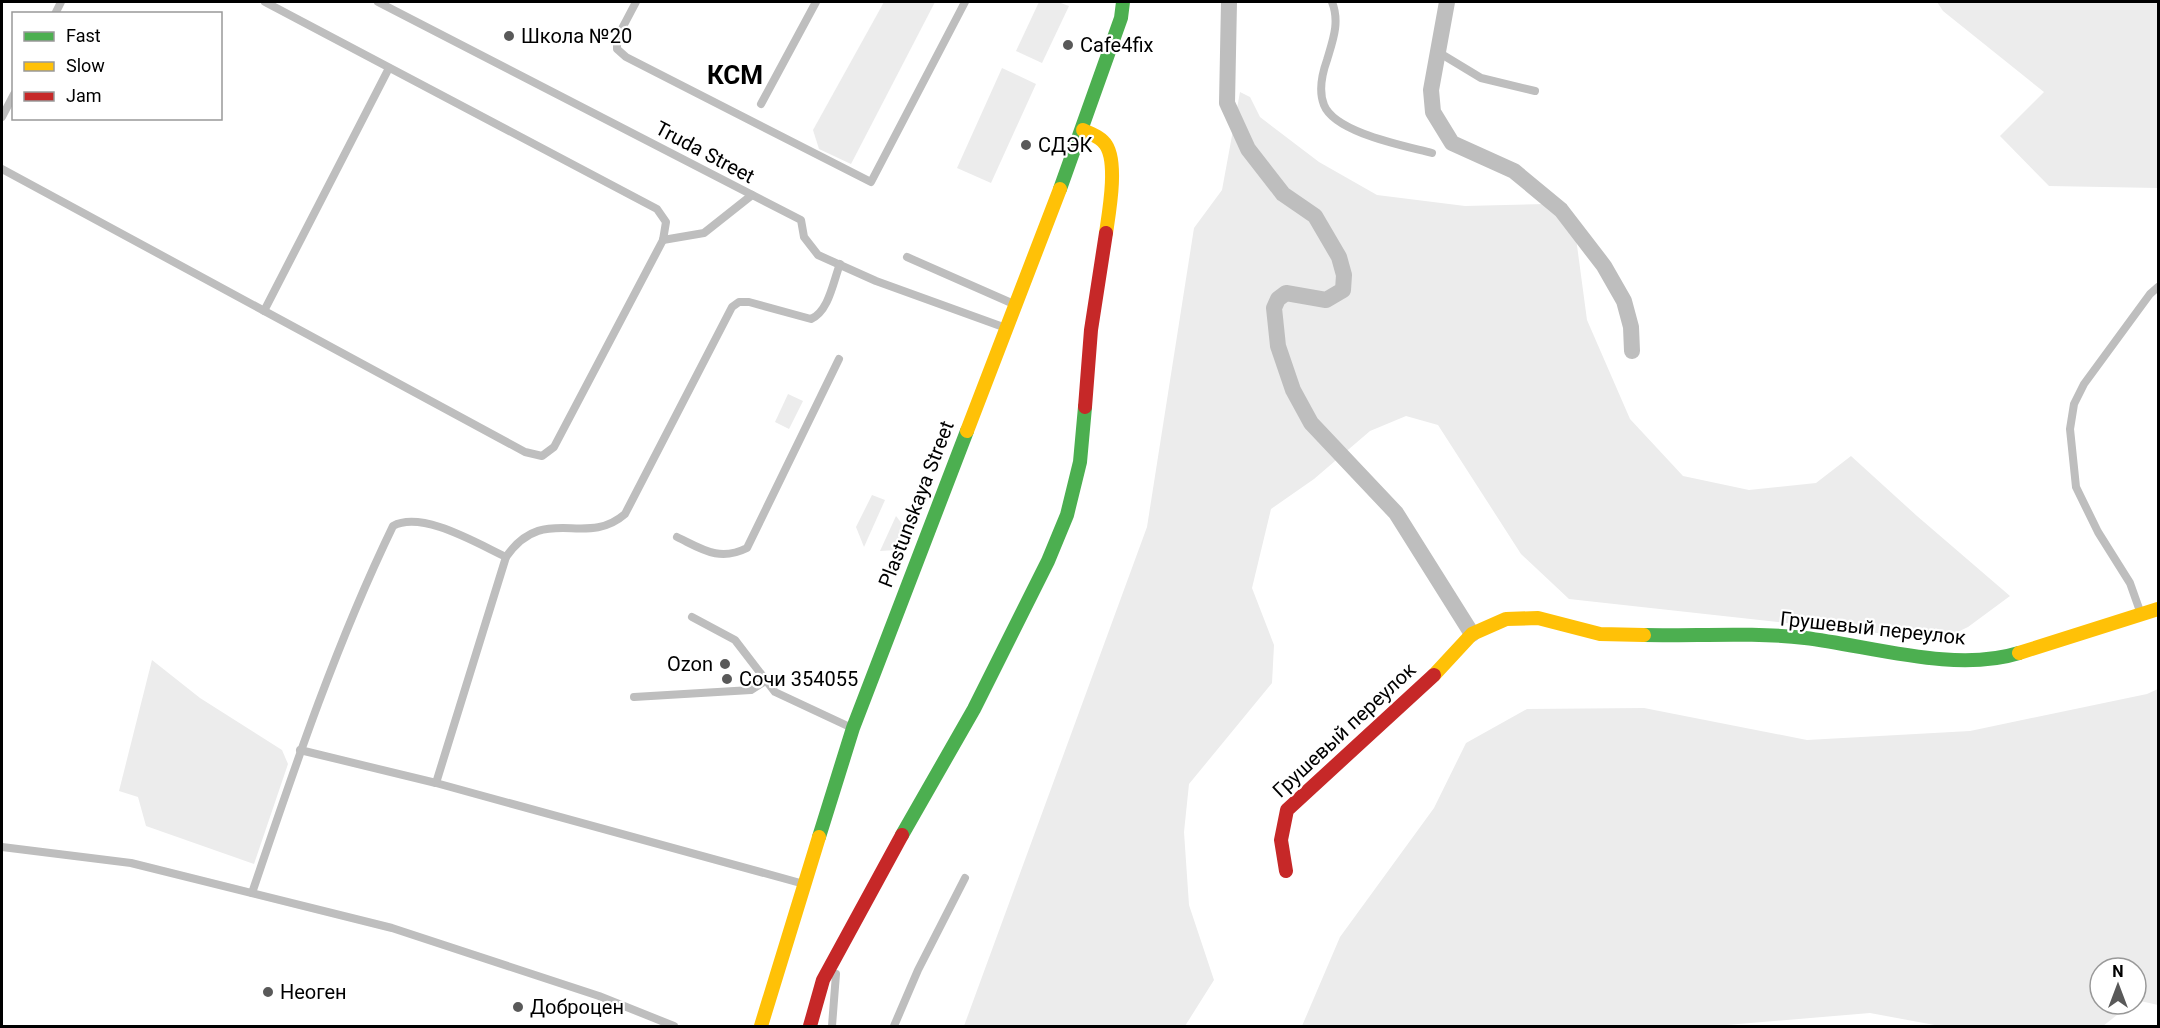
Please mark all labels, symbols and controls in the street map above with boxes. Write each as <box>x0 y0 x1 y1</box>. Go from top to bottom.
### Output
legend <box>12 12 222 120</box>
place label: Школа №20 <box>521 24 632 48</box>
text: Fast <box>66 25 101 46</box>
marker: Школа №20 <box>502 29 516 43</box>
place label: Cafe4fix <box>1080 33 1154 57</box>
marker: Cafe4fix <box>1061 38 1075 52</box>
text: Slow <box>66 55 105 76</box>
district label: КСМ <box>707 60 763 90</box>
text: Jam <box>66 85 102 106</box>
street label: Truda Street <box>651 116 759 188</box>
place label: СДЭК <box>1038 133 1093 157</box>
marker: СДЭК <box>1019 138 1033 152</box>
street label: Plastunskaya Street <box>873 417 959 591</box>
street label: Грушевый переулок <box>1779 606 1967 650</box>
place label: Ozon <box>667 652 713 676</box>
marker: Ozon <box>718 657 732 671</box>
street label: Грушевый переулок <box>1268 657 1421 802</box>
place label: Сочи 354055 <box>739 667 858 691</box>
marker: Сочи 354055 <box>720 672 734 686</box>
north arrow <box>2088 956 2148 1016</box>
text: N <box>2112 962 2124 981</box>
place label: Неоген <box>280 980 347 1004</box>
marker: Неоген <box>261 985 275 999</box>
place label: Доброцен <box>530 995 624 1019</box>
marker: Доброцен <box>511 1000 525 1014</box>

